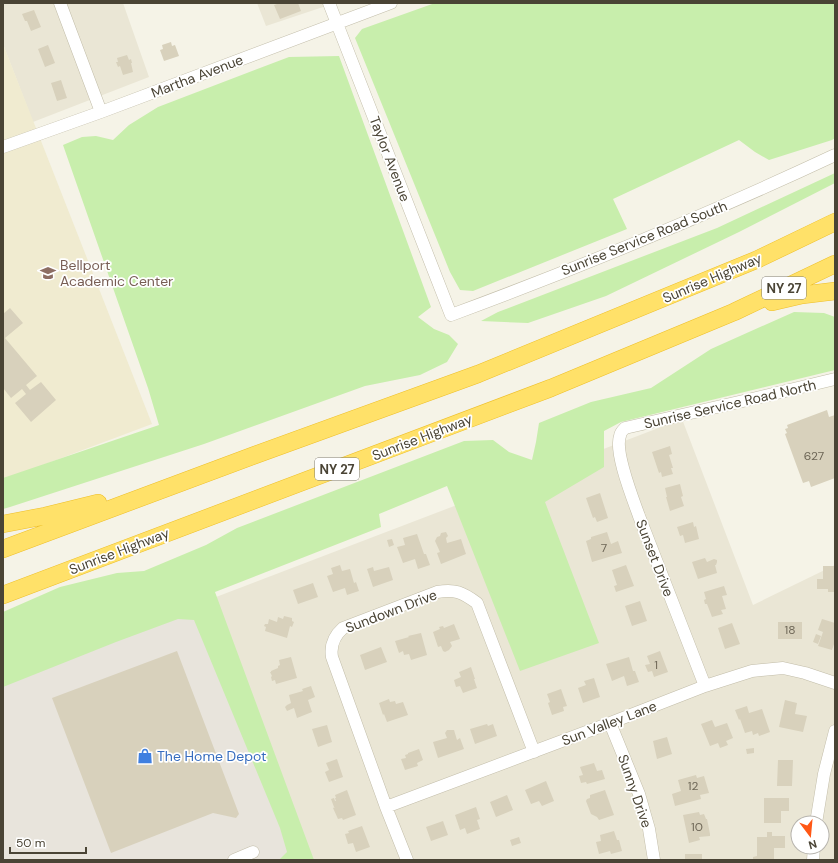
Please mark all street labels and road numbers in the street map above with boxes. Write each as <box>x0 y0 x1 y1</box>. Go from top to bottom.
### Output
street label: Martha Avenue <box>148 50 246 102</box>
street label: Taylor Avenue <box>365 114 415 204</box>
street label: Sunrise Service Road South <box>558 196 730 280</box>
street label: Sunrise Highway <box>660 249 764 307</box>
road number: NY 27 <box>762 277 806 299</box>
street label: Sunrise Service Road North <box>642 375 818 433</box>
street label: Sunrise Highway <box>369 410 475 464</box>
road number: NY 27 <box>315 458 359 480</box>
street label: Sunset Drive <box>632 517 678 599</box>
street label: Sunrise Highway <box>66 524 172 578</box>
street label: Sundown Drive <box>343 585 439 637</box>
street label: Sun Valley Lane <box>559 697 659 749</box>
street label: Sunny Drive <box>614 752 656 830</box>

